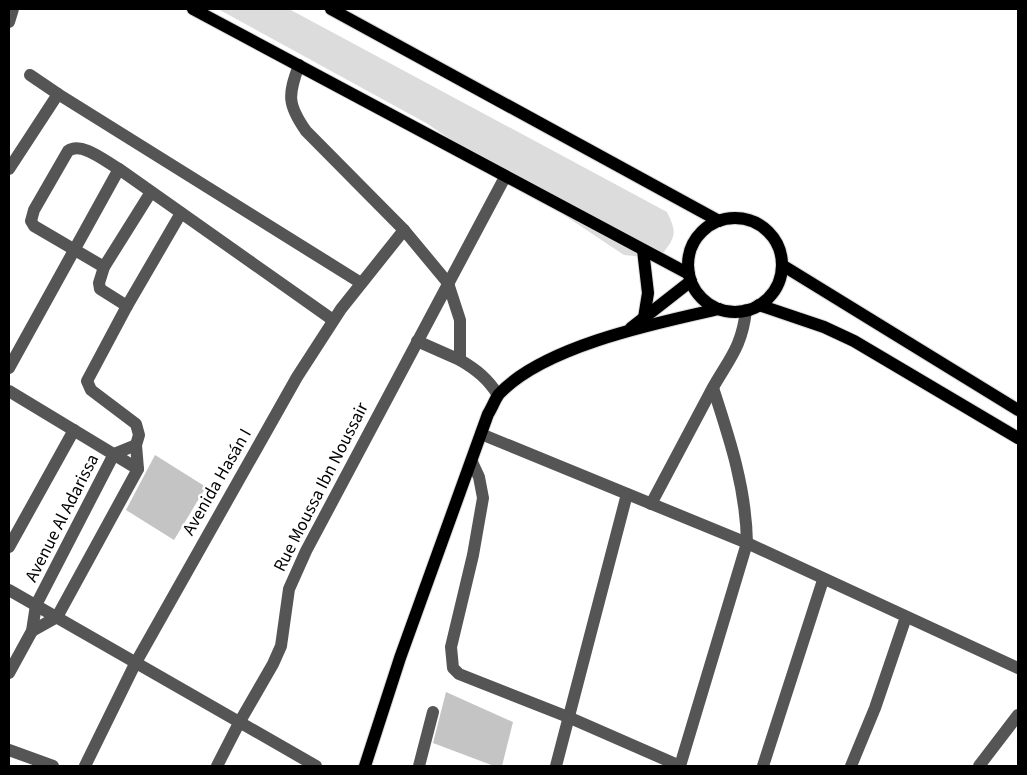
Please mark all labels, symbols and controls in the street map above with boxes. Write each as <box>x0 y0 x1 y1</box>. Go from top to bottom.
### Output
street label: Rue Moussa Ibn Noussair <box>267 397 375 576</box>
street label: Avenida Hasán I <box>176 424 258 540</box>
street label: Avenue Al Adarissa <box>19 450 105 586</box>

